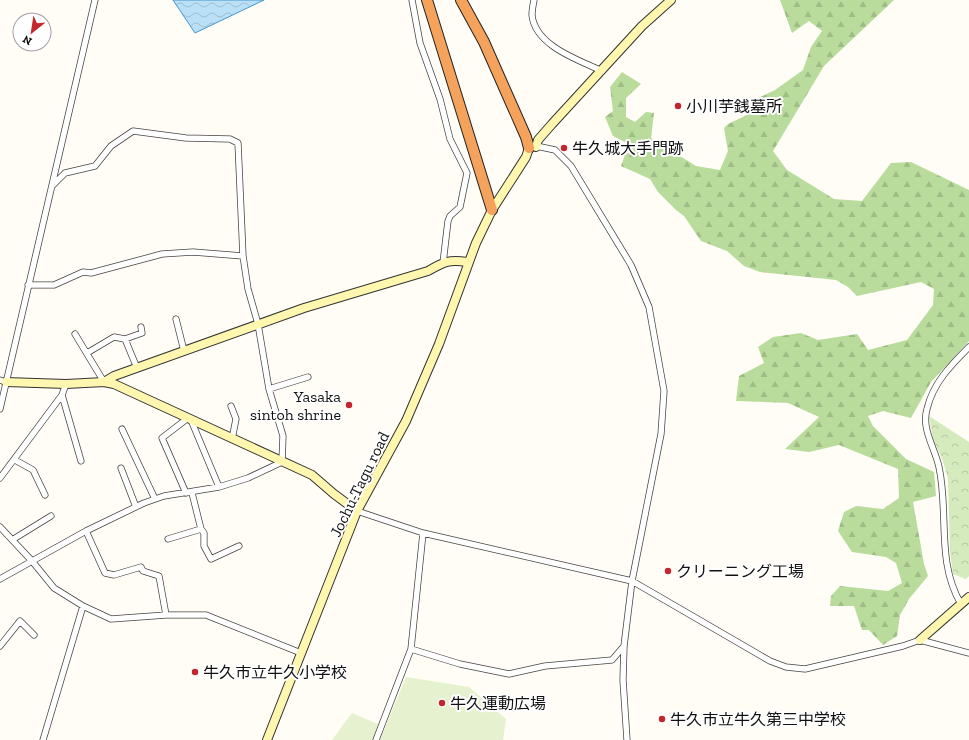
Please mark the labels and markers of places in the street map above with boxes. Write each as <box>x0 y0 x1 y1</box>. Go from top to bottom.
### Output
place label: 小川芋銭墓所 <box>686 97 782 116</box>
marker: 小川芋銭墓所 <box>673 101 683 111</box>
place label: 牛久城大手門跡 <box>572 139 684 158</box>
marker: 牛久城大手門跡 <box>559 143 569 153</box>
place label: Yasaka sintoh shrine <box>250 387 341 424</box>
marker: Yasaka sintoh shrine <box>344 400 354 410</box>
place label: クリーニング工場 <box>676 562 804 581</box>
marker: クリーニング工場 <box>663 566 673 576</box>
place label: 牛久市立牛久小学校 <box>203 663 347 682</box>
marker: 牛久市立牛久小学校 <box>190 667 200 677</box>
place label: 牛久運動広場 <box>450 694 546 713</box>
marker: 牛久運動広場 <box>437 698 447 708</box>
place label: 牛久市立牛久第三中学校 <box>670 710 846 729</box>
marker: 牛久市立牛久第三中学校 <box>657 714 667 724</box>

